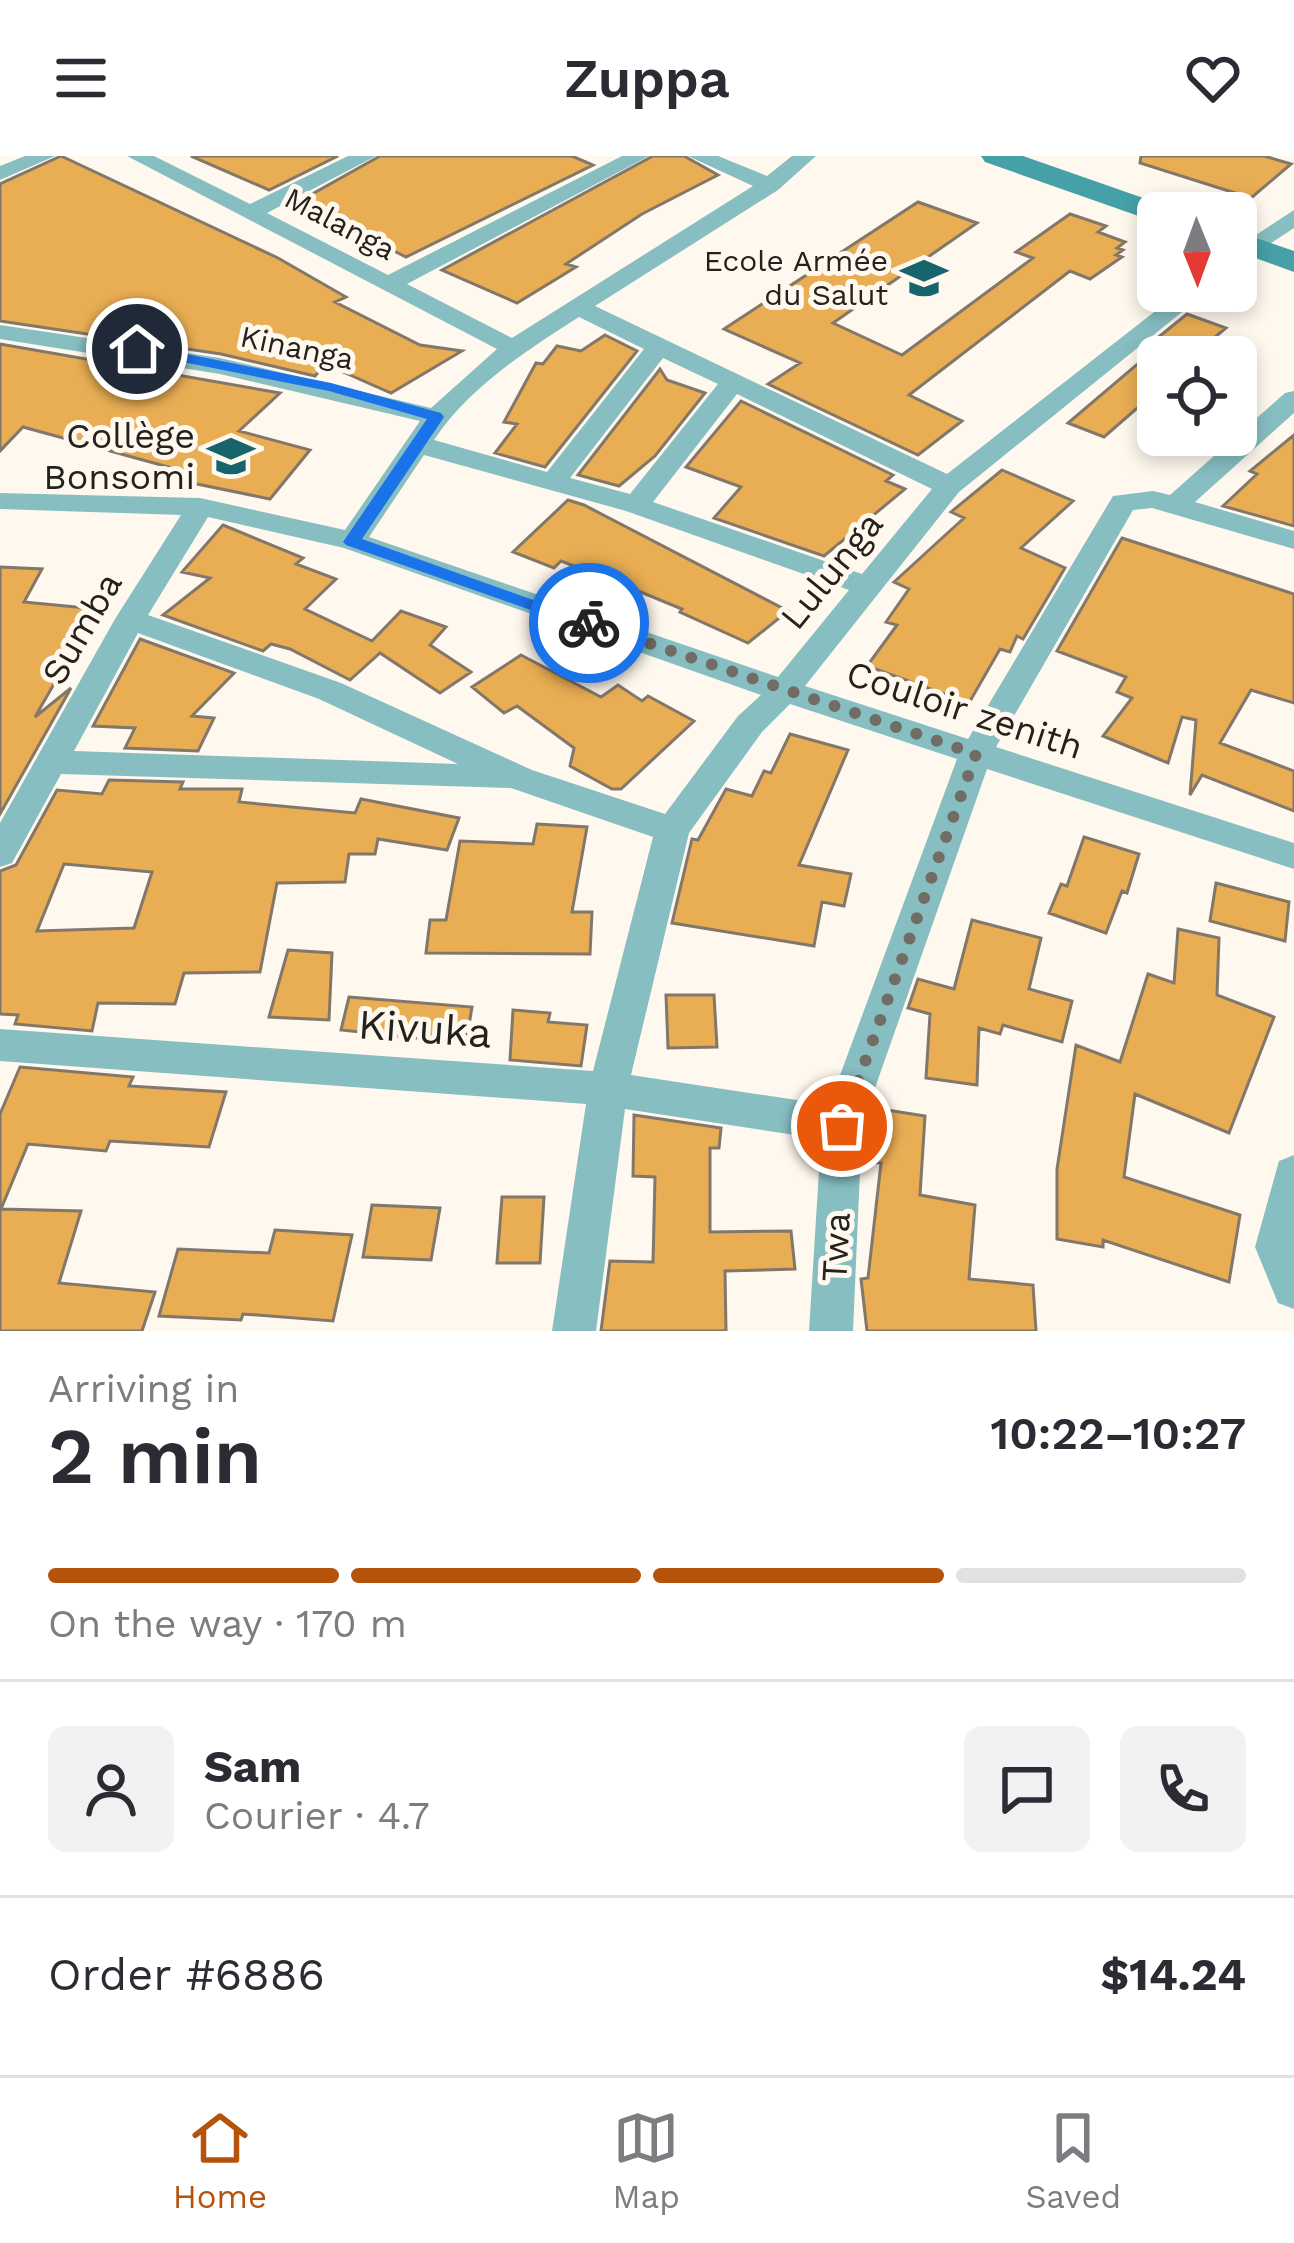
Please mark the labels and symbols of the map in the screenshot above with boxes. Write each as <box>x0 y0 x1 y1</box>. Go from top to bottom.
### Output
street label: Malanga <box>279 180 401 267</box>
north arrow <box>1137 192 1257 312</box>
place label: Ecole Armée du Salut <box>704 243 888 312</box>
school or university icon: Ecole Armée du Salut <box>899 253 949 303</box>
pin <box>86 298 188 400</box>
street label: Kinanga <box>237 318 357 377</box>
place label: Collège Bonsomi <box>43 415 195 498</box>
school or university icon: Collège Bonsomi <box>206 431 256 481</box>
street label: Lulunga <box>772 504 892 638</box>
courier <box>529 563 649 683</box>
street label: Sumba <box>33 565 131 692</box>
street label: Couloir zenith <box>841 652 1088 768</box>
street label: Kivuka <box>357 999 493 1058</box>
pin <box>791 1075 893 1177</box>
street label: Twa <box>813 1211 859 1283</box>

